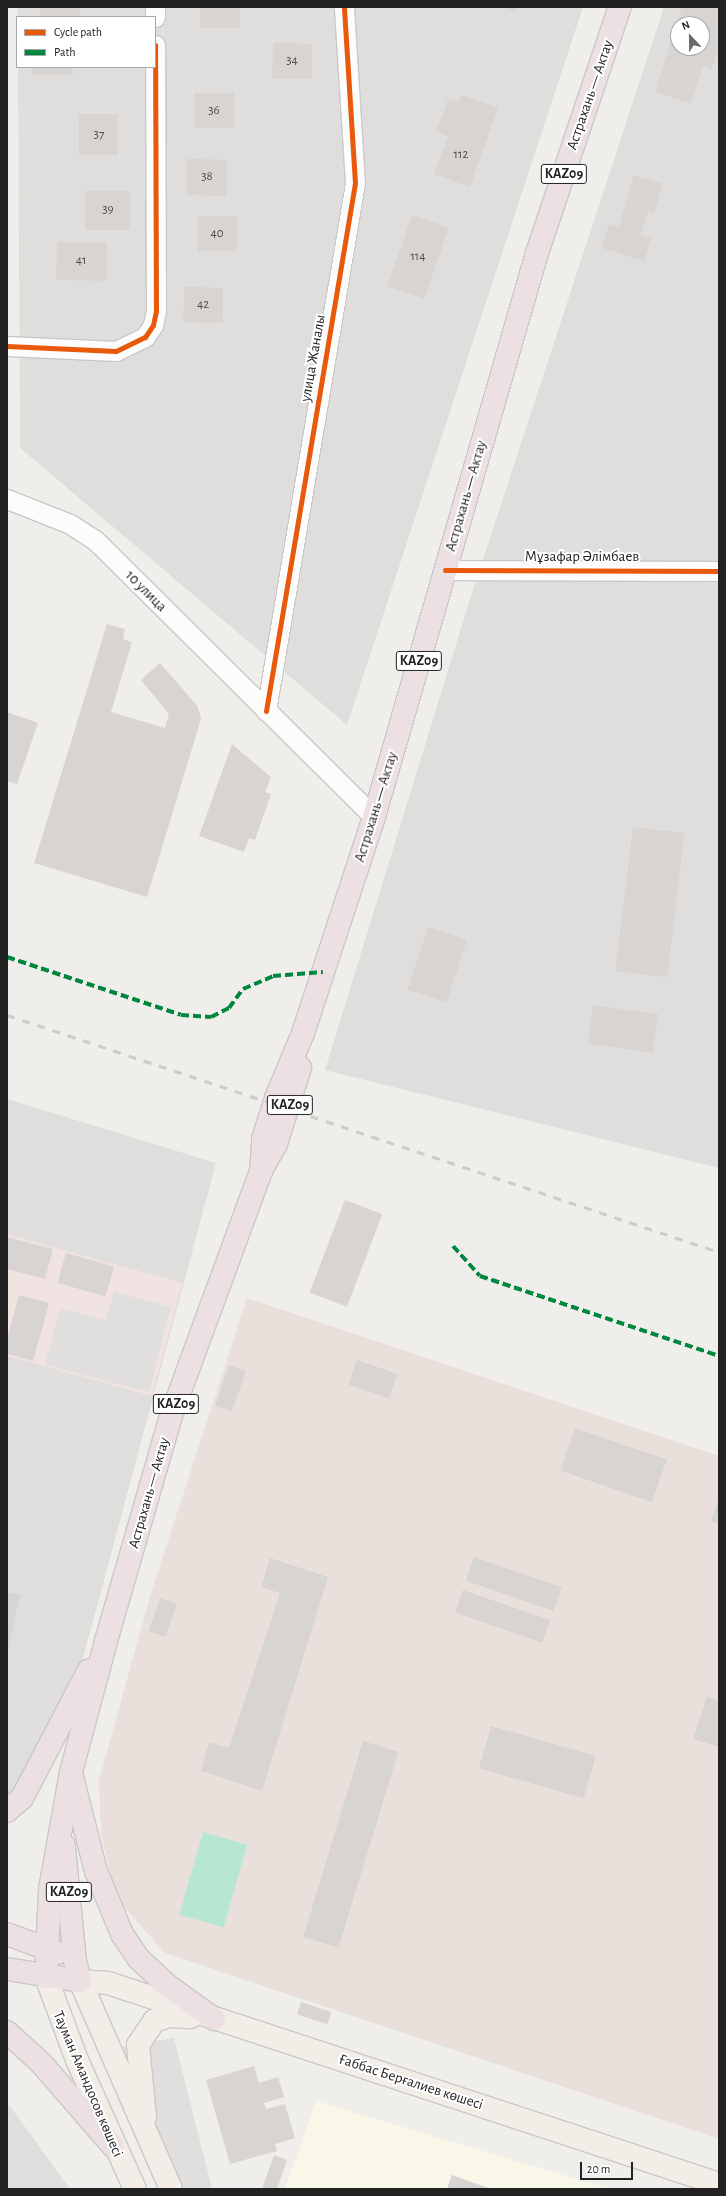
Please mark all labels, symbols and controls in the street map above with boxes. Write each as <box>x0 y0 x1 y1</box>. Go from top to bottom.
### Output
legend <box>16 16 156 68</box>
north arrow <box>670 16 710 56</box>
text: N <box>680 19 691 32</box>
text: Cycle path <box>54 26 102 38</box>
street label: Астрахань — Актау <box>563 38 617 152</box>
text: Path <box>54 46 76 58</box>
house number: 34 <box>286 53 298 69</box>
house number: 36 <box>208 103 220 119</box>
house number: 37 <box>94 127 104 143</box>
house number: 112 <box>454 147 468 163</box>
road number: KAZ09 <box>540 162 588 186</box>
house number: 38 <box>201 169 213 185</box>
house number: 39 <box>102 202 114 218</box>
house number: 40 <box>210 226 224 242</box>
house number: 114 <box>410 249 426 265</box>
house number: 41 <box>76 253 86 269</box>
house number: 42 <box>197 297 209 313</box>
street label: улица Жаналы <box>296 313 330 403</box>
street label: Астрахань — Актау <box>442 438 490 554</box>
street label: Мұзафар Әлімбаев <box>525 548 639 566</box>
street label: 10 улица <box>122 567 170 615</box>
road number: KAZ09 <box>395 649 443 673</box>
street label: Астрахань — Актау <box>351 750 401 864</box>
road number: KAZ09 <box>266 1093 314 1117</box>
road number: KAZ09 <box>152 1392 200 1416</box>
street label: Астрахань — Актау <box>125 1435 173 1551</box>
road number: KAZ09 <box>45 1880 93 1904</box>
street label: Тауман Амандосов көшесі <box>49 2008 127 2160</box>
street label: Ғаббас Берғалиев көшесі <box>337 2050 485 2114</box>
scale bar <box>582 2154 635 2180</box>
text: 20 m <box>587 2163 610 2175</box>

